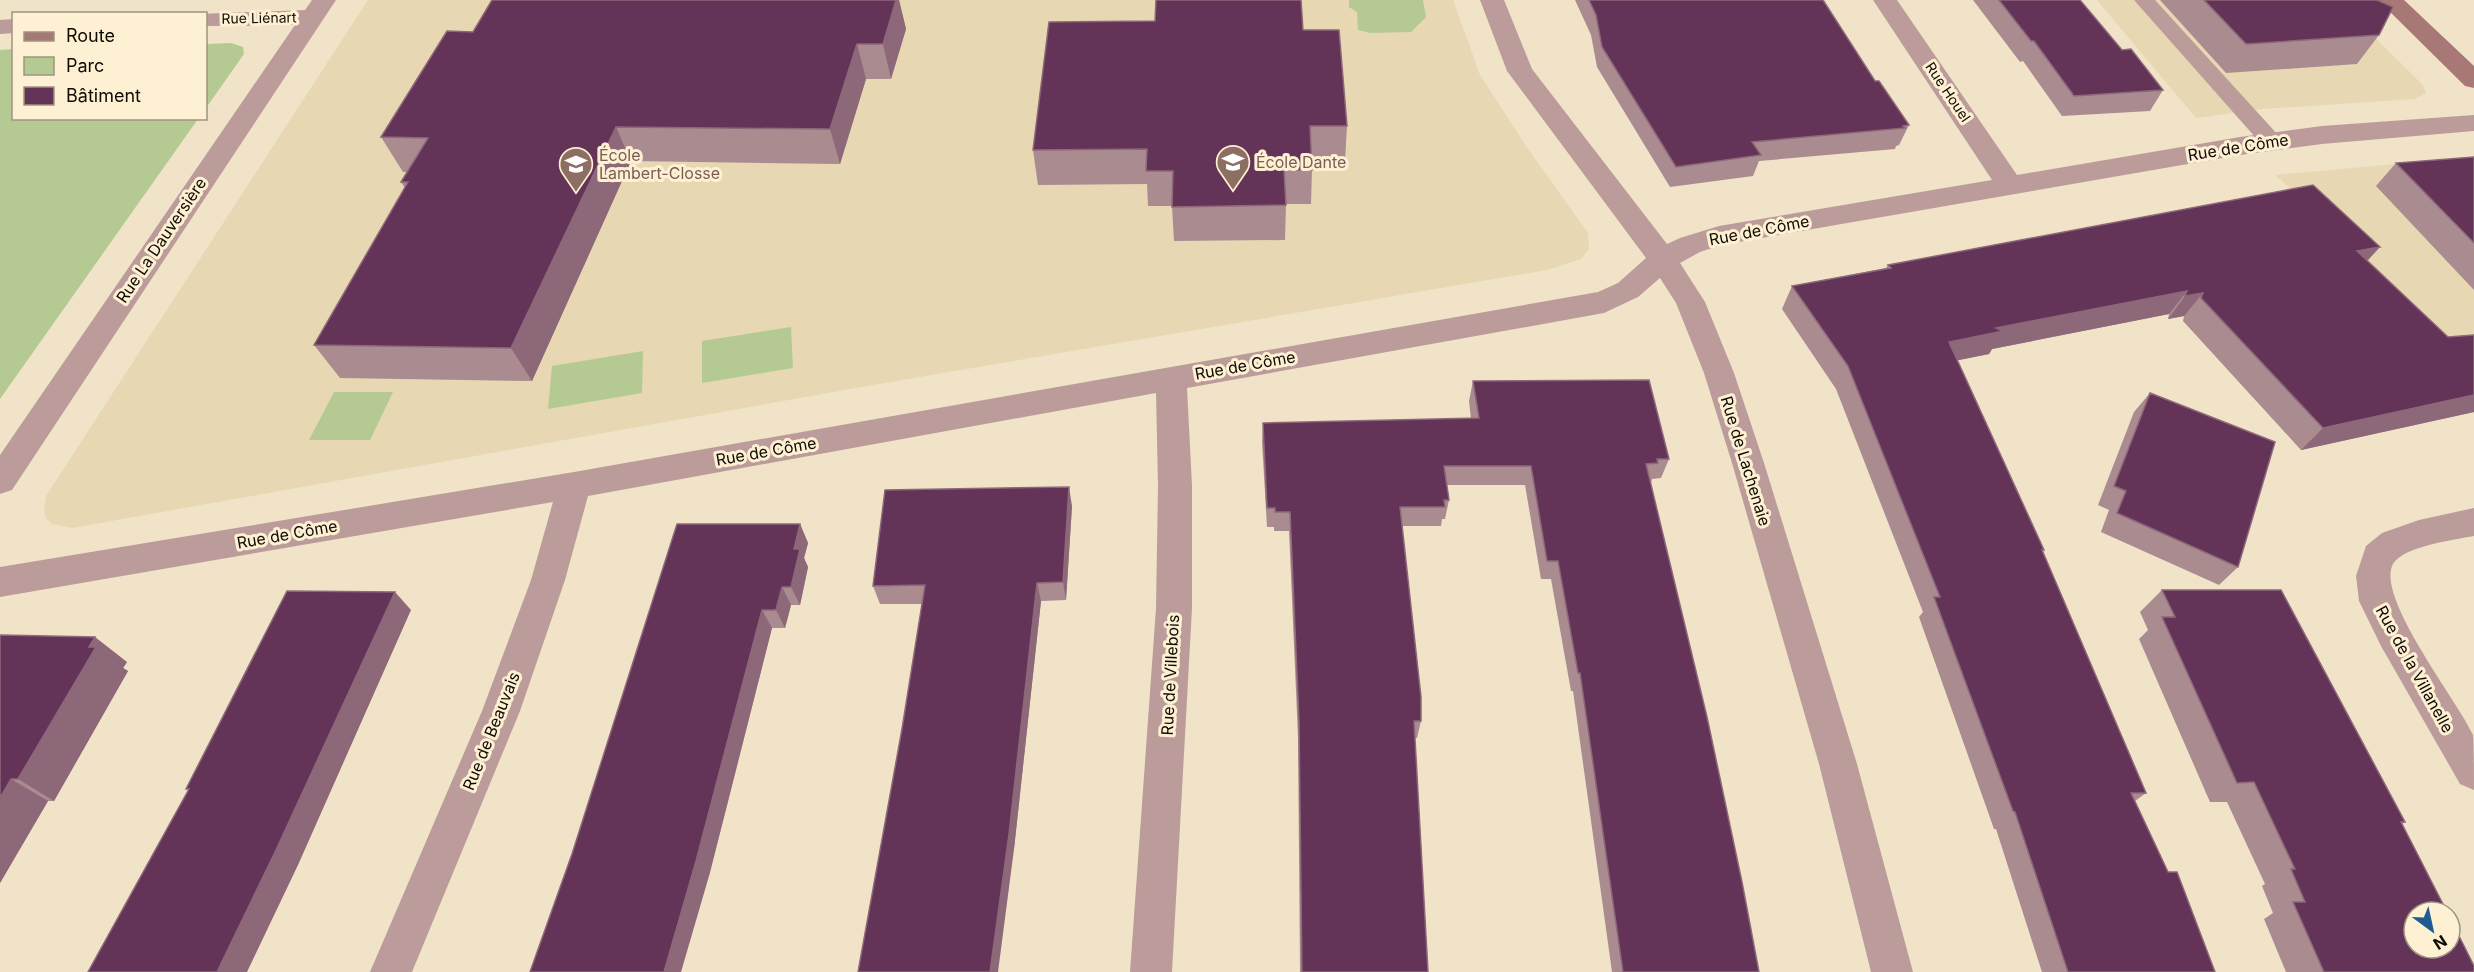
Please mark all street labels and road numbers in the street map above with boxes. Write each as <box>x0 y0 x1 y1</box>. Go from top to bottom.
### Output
street label: Rue Liénart <box>221 8 297 27</box>
street label: Rue Houel <box>1922 59 1974 125</box>
street label: Rue de Côme <box>2186 129 2290 165</box>
street label: Rue La Dauversière <box>112 174 210 306</box>
street label: Rue de Côme <box>1707 210 1811 250</box>
street label: Rue de Côme <box>1193 346 1297 384</box>
street label: Rue de Lachenaie <box>1717 394 1775 528</box>
street label: Rue de Côme <box>714 432 818 470</box>
street label: Rue de Côme <box>235 515 339 553</box>
street label: Rue de la Villanelle <box>2372 602 2458 736</box>
street label: Rue de Villebois <box>1157 614 1183 736</box>
street label: Rue de Beauvais <box>458 669 524 793</box>

